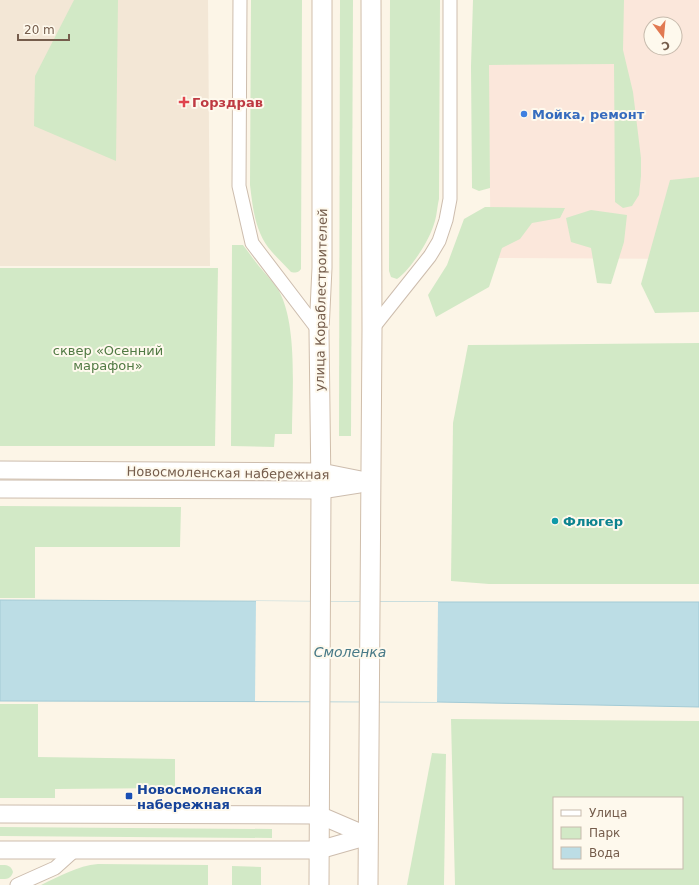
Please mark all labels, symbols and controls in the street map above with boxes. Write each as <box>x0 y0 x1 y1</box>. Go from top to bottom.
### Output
scale bar <box>18 16 69 42</box>
north arrow <box>643 16 683 56</box>
text: 20 m <box>24 23 55 37</box>
text: С <box>660 38 671 52</box>
place label: Горздрав <box>192 95 263 110</box>
marker: Горздрав <box>179 97 189 107</box>
place label: Мойка, ремонт <box>532 107 645 122</box>
marker: Мойка, ремонт <box>519 109 529 119</box>
street label: улица Кораблестроителей <box>312 208 330 392</box>
park label: сквер «Осенний марафон» <box>53 343 163 373</box>
street label: Новосмоленская набережная <box>127 464 329 482</box>
place label: Флюгер <box>563 514 623 529</box>
marker: Флюгер <box>550 516 560 526</box>
water label: Смоленка <box>314 644 386 660</box>
place label: Новосмоленская набережная <box>137 782 262 812</box>
marker: Новосмоленская набережная <box>124 791 134 801</box>
legend <box>553 797 683 869</box>
text: Улица <box>589 806 627 820</box>
text: Парк <box>589 826 620 840</box>
text: Вода <box>589 846 620 860</box>

